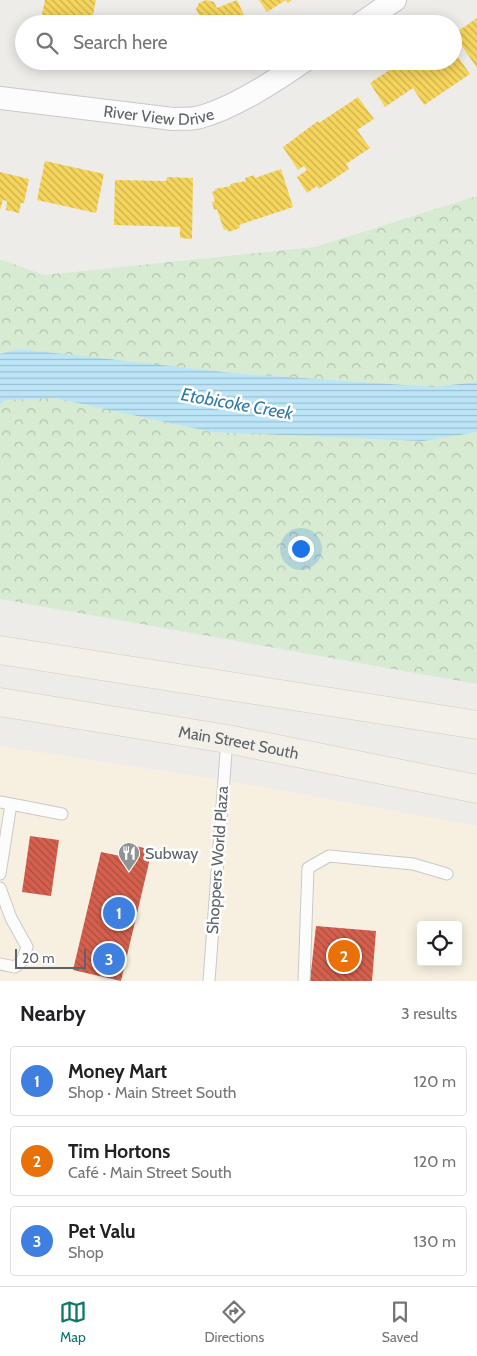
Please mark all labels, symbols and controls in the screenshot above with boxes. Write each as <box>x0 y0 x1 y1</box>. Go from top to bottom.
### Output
search box <box>15 15 462 70</box>
icon: search <box>33 29 61 57</box>
text: Search here <box>73 31 167 54</box>
street label: River View Drive <box>103 102 216 129</box>
water label: Etobicoke Creek <box>179 383 296 425</box>
your location <box>288 536 314 562</box>
street label: Main Street South <box>177 722 300 763</box>
street label: Shoppers World Plaza <box>203 785 232 935</box>
restaurant icon: Subway <box>117 841 141 872</box>
place label: Subway <box>145 844 198 863</box>
pin: 1 <box>103 894 135 932</box>
map controls <box>417 921 462 966</box>
button: locate <box>417 921 462 966</box>
pin: 2 <box>328 937 360 975</box>
pin: 3 <box>93 940 125 978</box>
scale bar <box>15 946 86 969</box>
text: 20 m <box>22 949 55 967</box>
text: Nearby <box>20 1001 86 1026</box>
text: 3 results <box>401 1004 457 1023</box>
text: Money Mart <box>68 1060 167 1083</box>
text: 1 <box>34 1072 40 1091</box>
text: 120 m <box>414 1072 456 1091</box>
text: Shop · Main Street South <box>68 1083 236 1102</box>
text: Tim Hortons <box>68 1140 170 1163</box>
text: 2 <box>33 1152 41 1171</box>
text: 120 m <box>414 1152 456 1171</box>
text: Café · Main Street South <box>68 1163 232 1182</box>
text: Pet Valu <box>68 1220 136 1243</box>
text: 3 <box>33 1232 41 1251</box>
text: 130 m <box>413 1232 456 1251</box>
text: Shop <box>68 1243 104 1262</box>
tab: Map <box>59 1298 87 1346</box>
tab: Directions <box>204 1298 264 1346</box>
tab: Saved <box>382 1298 418 1346</box>

